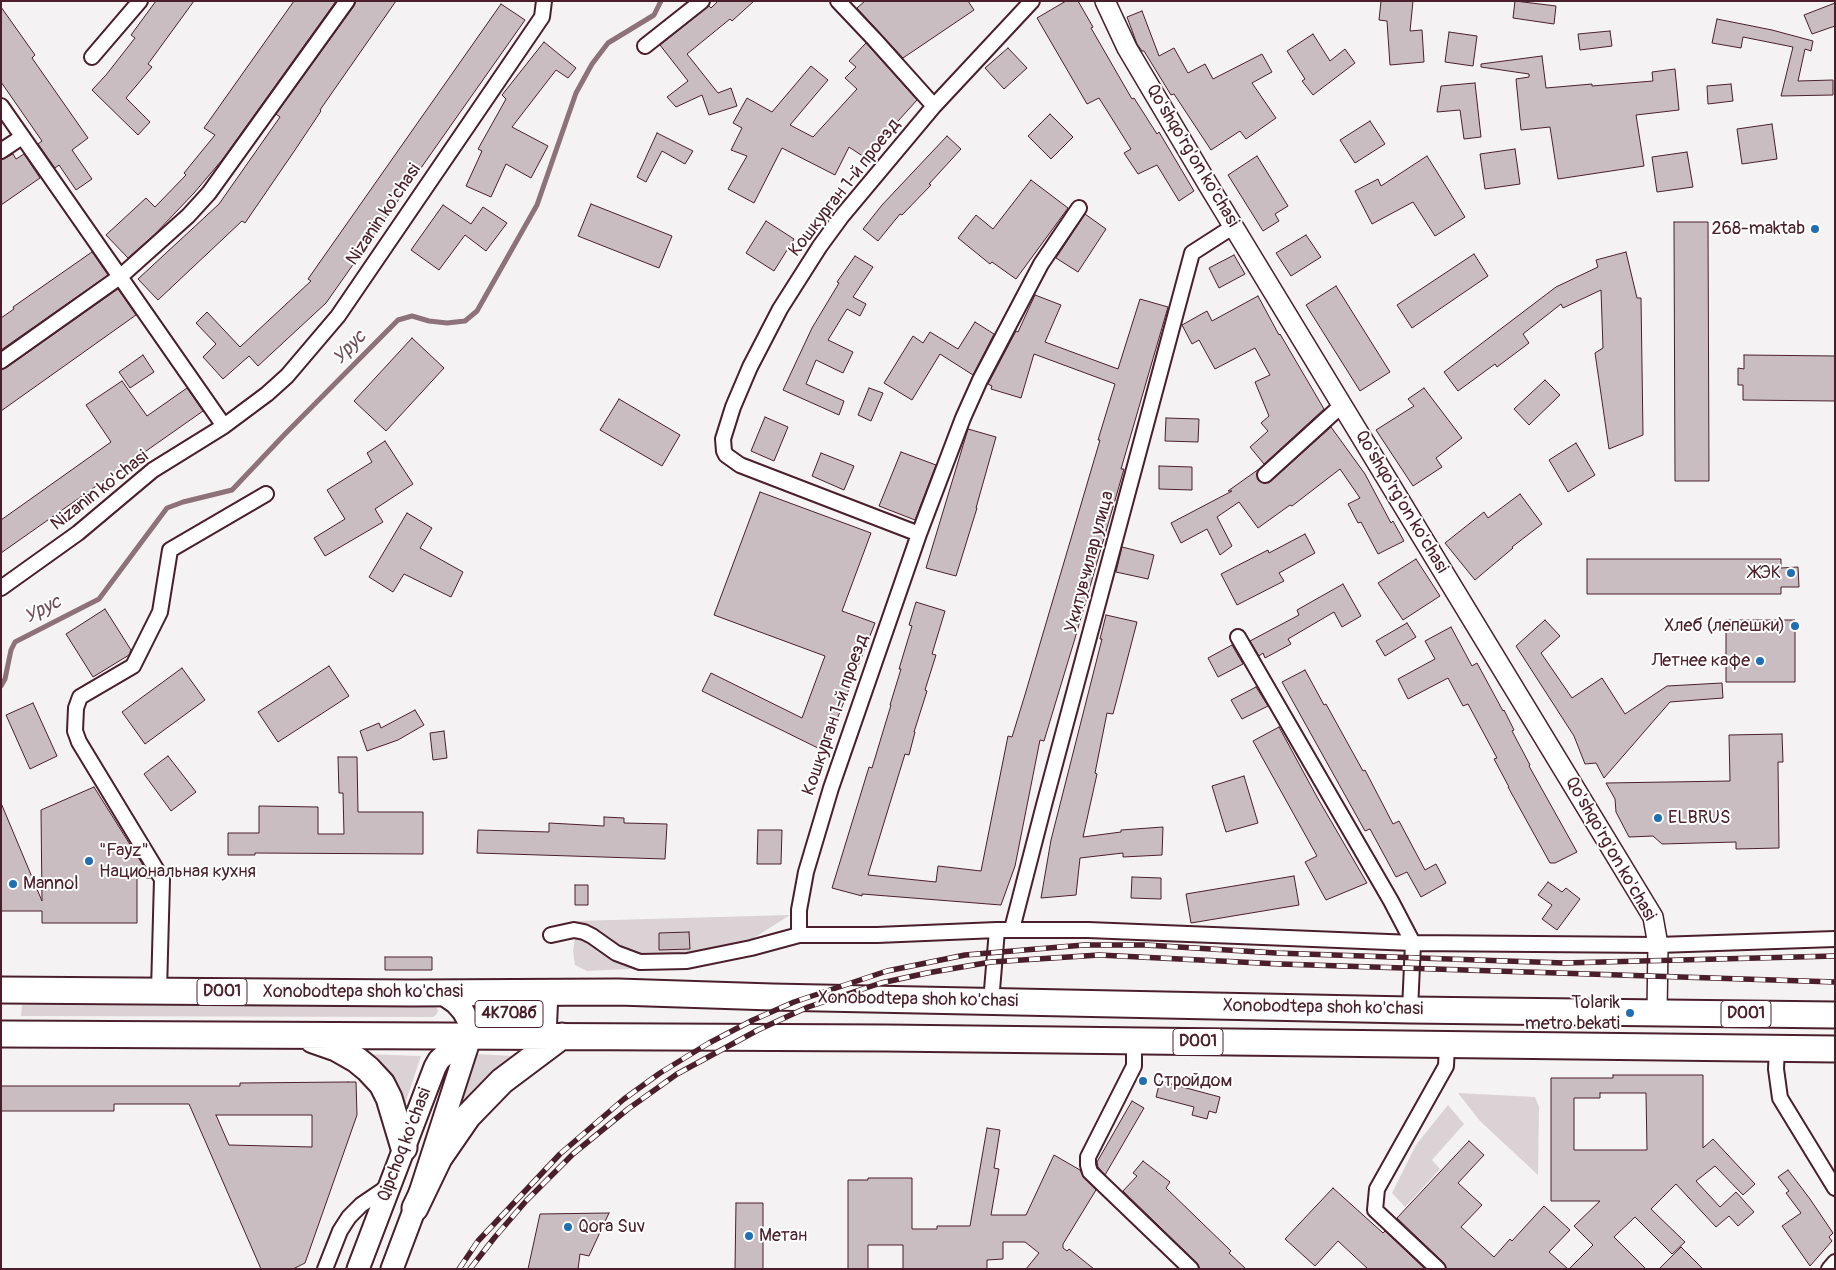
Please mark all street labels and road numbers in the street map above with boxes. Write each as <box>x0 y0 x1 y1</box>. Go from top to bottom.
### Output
street label: Qo'shqo'rg'on ko'chasi <box>1141 81 1243 231</box>
street label: Кошкурган 1-й проезд <box>785 115 905 261</box>
street label: Nizanin ko'chasi <box>342 160 426 270</box>
street label: Qo'shqo'rg'on ko'chasi <box>1350 427 1452 577</box>
street label: Nizanin ko'chasi <box>47 446 153 536</box>
street label: Укитувчилар улица <box>1061 489 1119 635</box>
street label: Кошкурган 1-й проезд <box>798 632 874 798</box>
street label: Qo'shqo'rg'on ko'chasi <box>1560 773 1660 925</box>
road number: D001 <box>197 979 247 1006</box>
street label: Xonobodtepa shoh ko'chasi <box>263 981 463 1003</box>
street label: Xonobodtepa shoh ko'chasi <box>818 987 1018 1013</box>
street label: Xonobodtepa shoh ko'chasi <box>1223 995 1423 1021</box>
road number: 4К708б <box>475 1001 543 1028</box>
road number: D001 <box>1721 1001 1771 1028</box>
road number: D001 <box>1173 1028 1223 1056</box>
street label: Qipchoq ko'chasi <box>373 1085 437 1205</box>

